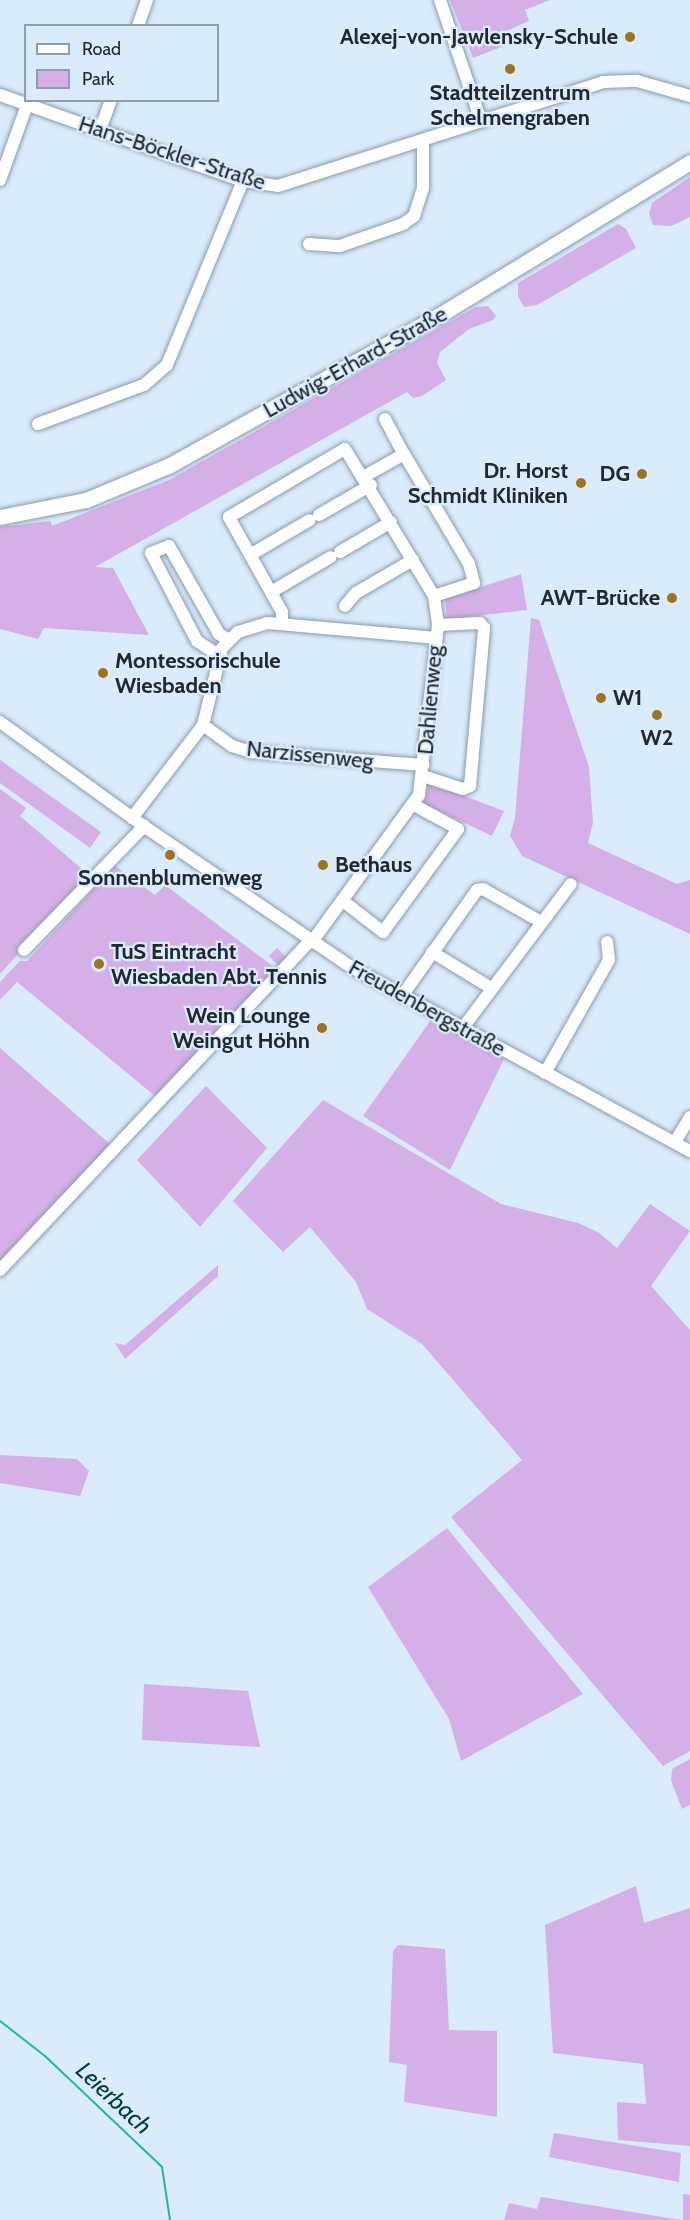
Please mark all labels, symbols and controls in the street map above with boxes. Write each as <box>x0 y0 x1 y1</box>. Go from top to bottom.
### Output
legend <box>24 24 219 102</box>
place label: Alexej-von-Jawlensky-Schule <box>340 24 618 50</box>
marker: Alexej-von-Jawlensky-Schule <box>623 30 637 44</box>
text: Road <box>82 38 121 60</box>
marker: Stadtteilzentrum Schelmengraben <box>503 62 517 76</box>
text: Park <box>82 68 114 90</box>
place label: Stadtteilzentrum Schelmengraben <box>430 79 590 130</box>
street label: Hans-Böckler-Straße <box>75 110 269 196</box>
street label: Ludwig-Erhard-Straße <box>259 301 451 423</box>
place label: Dr. Horst Schmidt Kliniken <box>408 457 568 508</box>
place label: DG <box>600 461 630 487</box>
marker: DG <box>635 467 649 481</box>
marker: Dr. Horst Schmidt Kliniken <box>572 474 590 492</box>
place label: AWT-Brücke <box>541 585 660 611</box>
marker: AWT-Brücke <box>665 591 679 605</box>
street label: Dahlienweg <box>412 644 448 756</box>
place label: Montessorischule Wiesbaden <box>115 647 281 698</box>
marker: Montessorischule Wiesbaden <box>96 666 110 680</box>
place label: W1 <box>613 685 642 711</box>
marker: W1 <box>594 691 608 705</box>
marker: W2 <box>650 708 664 722</box>
place label: W2 <box>641 725 673 751</box>
street label: Narzissenweg <box>245 735 375 775</box>
marker: Sonnenblumenweg <box>163 848 177 862</box>
place label: Bethaus <box>335 852 412 878</box>
marker: Bethaus <box>316 858 330 872</box>
place label: Sonnenblumenweg <box>78 865 262 891</box>
place label: TuS Eintracht Wiesbaden Abt. Tennis <box>111 938 327 990</box>
street label: Freudenbergstraße <box>344 954 510 1062</box>
marker: TuS Eintracht Wiesbaden Abt. Tennis <box>92 957 106 971</box>
place label: Wein Lounge Weingut Höhn <box>173 1002 310 1054</box>
marker: Wein Lounge Weingut Höhn <box>315 1021 329 1035</box>
water label: Leierbach <box>70 2056 158 2140</box>

